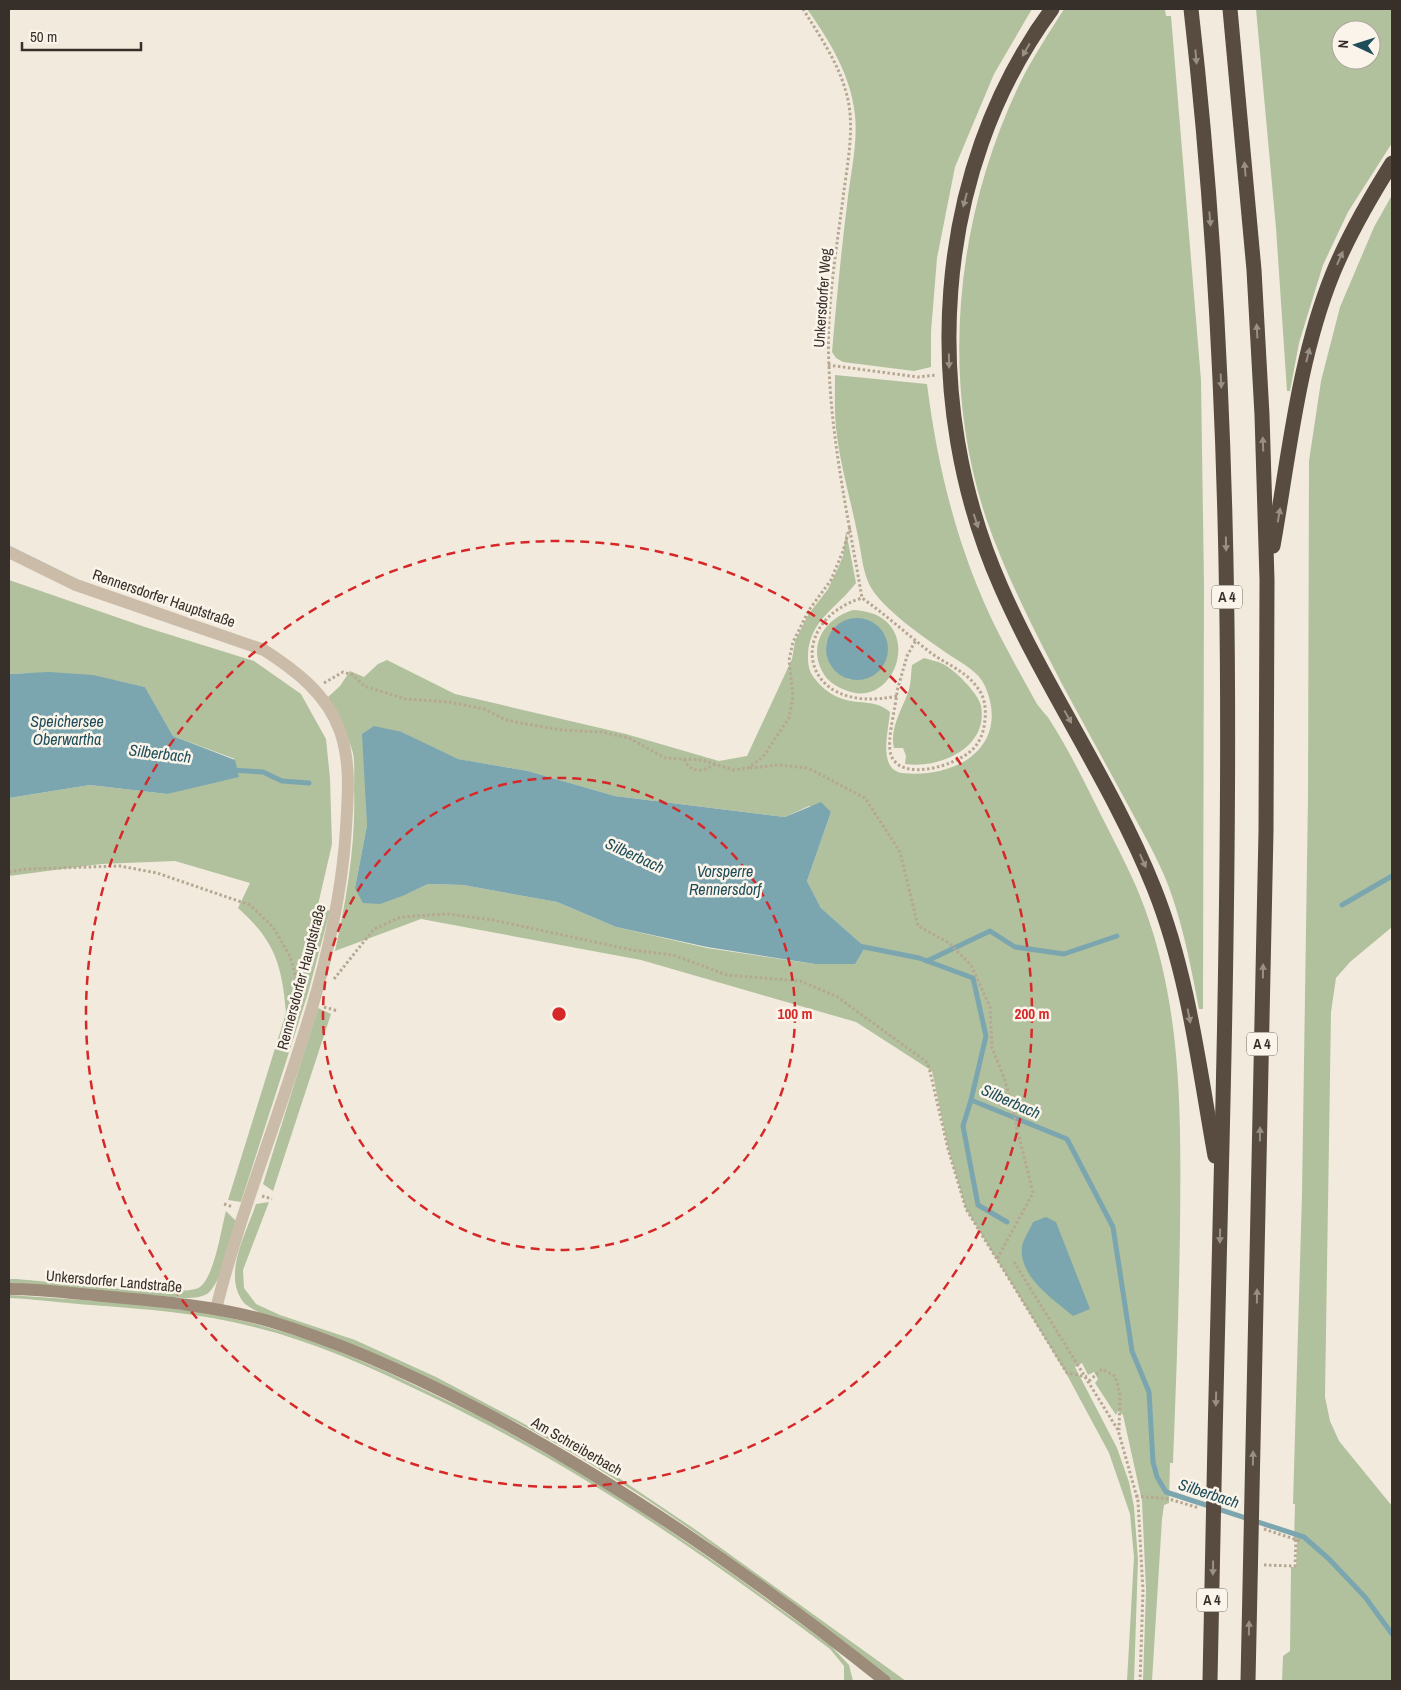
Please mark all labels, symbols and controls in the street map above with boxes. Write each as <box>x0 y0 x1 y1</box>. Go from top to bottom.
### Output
scale bar <box>22 20 141 52</box>
north arrow <box>1331 20 1381 70</box>
text: 50 m <box>30 26 57 47</box>
text: N <box>1334 39 1352 49</box>
one-way arrow <box>1021 43 1030 57</box>
one-way arrow <box>1192 50 1200 66</box>
one-way arrow <box>1240 161 1248 177</box>
one-way arrow <box>961 193 969 208</box>
one-way arrow <box>1207 211 1215 227</box>
street label: Unkersdorfer Weg <box>808 247 836 348</box>
one-way arrow <box>1336 251 1344 265</box>
one-way arrow <box>1253 323 1261 339</box>
one-way arrow <box>1304 347 1312 363</box>
one-way arrow <box>945 354 953 370</box>
one-way arrow <box>1217 373 1225 389</box>
one-way arrow <box>1259 435 1267 451</box>
one-way arrow <box>1275 506 1283 522</box>
one-way arrow <box>972 514 980 529</box>
one-way arrow <box>1223 536 1231 552</box>
street label: Rennersdorfer Hauptstraße <box>90 564 238 632</box>
road number: A 4 <box>1212 586 1242 608</box>
water label: Speichersee Oberwartha <box>30 710 104 750</box>
one-way arrow <box>1064 710 1072 724</box>
water label: Silberbach <box>128 738 192 768</box>
water label: Silberbach <box>602 832 668 878</box>
one-way arrow <box>1139 854 1147 868</box>
water label: Vorsperre Rennersdorf <box>689 860 762 900</box>
street label: Rennersdorfer Hauptstraße <box>271 902 331 1052</box>
one-way arrow <box>1260 963 1268 979</box>
text: 100 m <box>778 1003 812 1024</box>
text: 200 m <box>1015 1003 1049 1024</box>
centre of rings <box>550 1005 568 1023</box>
one-way arrow <box>1186 1009 1194 1025</box>
road number: A 4 <box>1247 1032 1277 1056</box>
water label: Silberbach <box>978 1078 1044 1124</box>
one-way arrow <box>1256 1125 1264 1141</box>
one-way arrow <box>1215 1228 1223 1244</box>
street label: Unkersdorfer Landstraße <box>45 1265 183 1297</box>
one-way arrow <box>1253 1288 1261 1304</box>
one-way arrow <box>1212 1391 1220 1407</box>
street label: Am Schreiberbach <box>527 1411 626 1481</box>
one-way arrow <box>1249 1450 1257 1466</box>
water label: Silberbach <box>1176 1473 1242 1513</box>
one-way arrow <box>1208 1560 1216 1576</box>
road number: A 4 <box>1197 1588 1227 1612</box>
one-way arrow <box>1245 1620 1253 1636</box>

